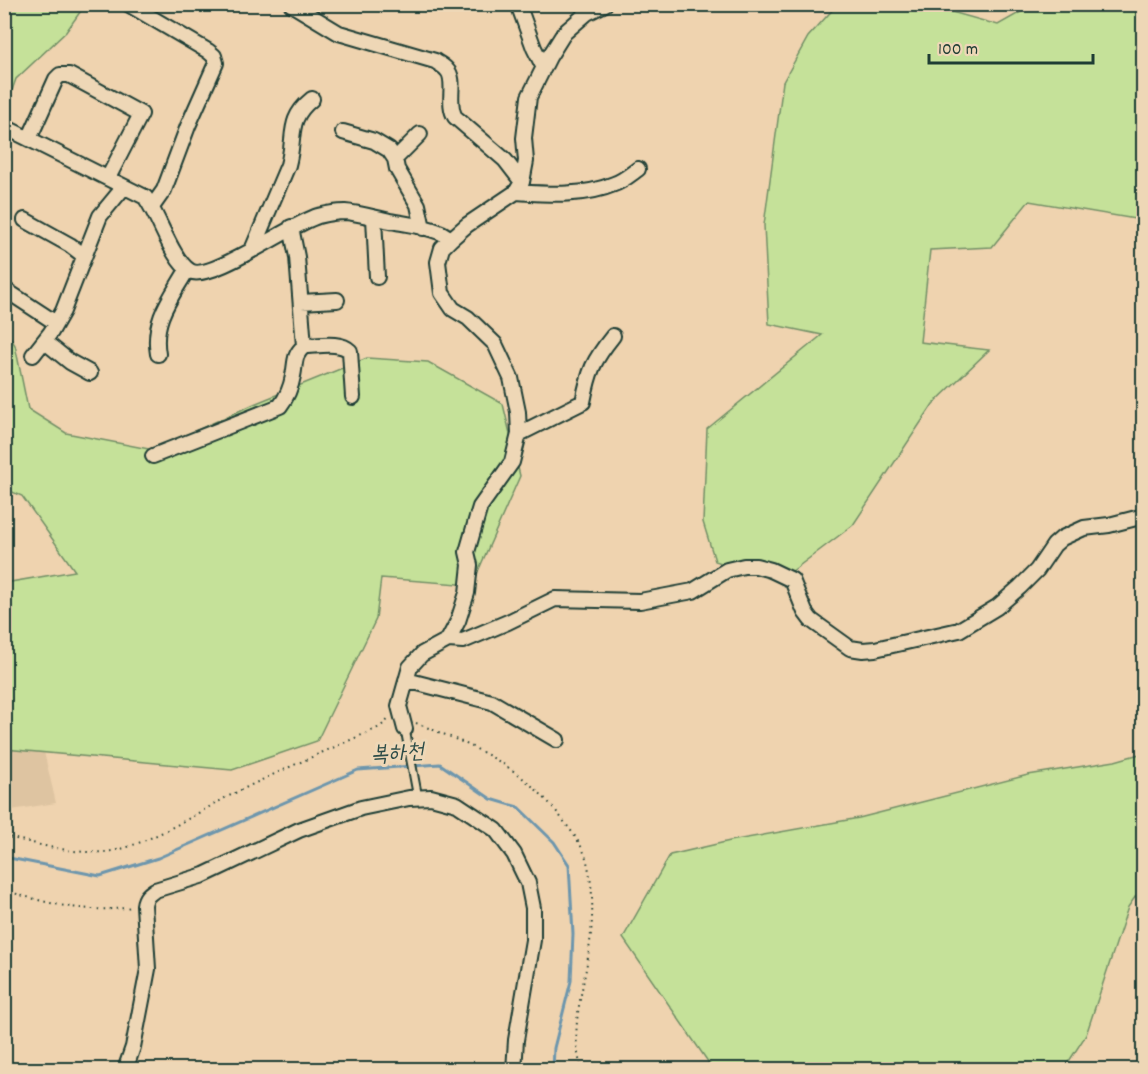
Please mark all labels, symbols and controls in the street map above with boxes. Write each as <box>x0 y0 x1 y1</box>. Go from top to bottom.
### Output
scale bar <box>929 27 1092 65</box>
text: 100 m <box>938 38 978 63</box>
water label: 복하천 <box>370 737 427 772</box>

